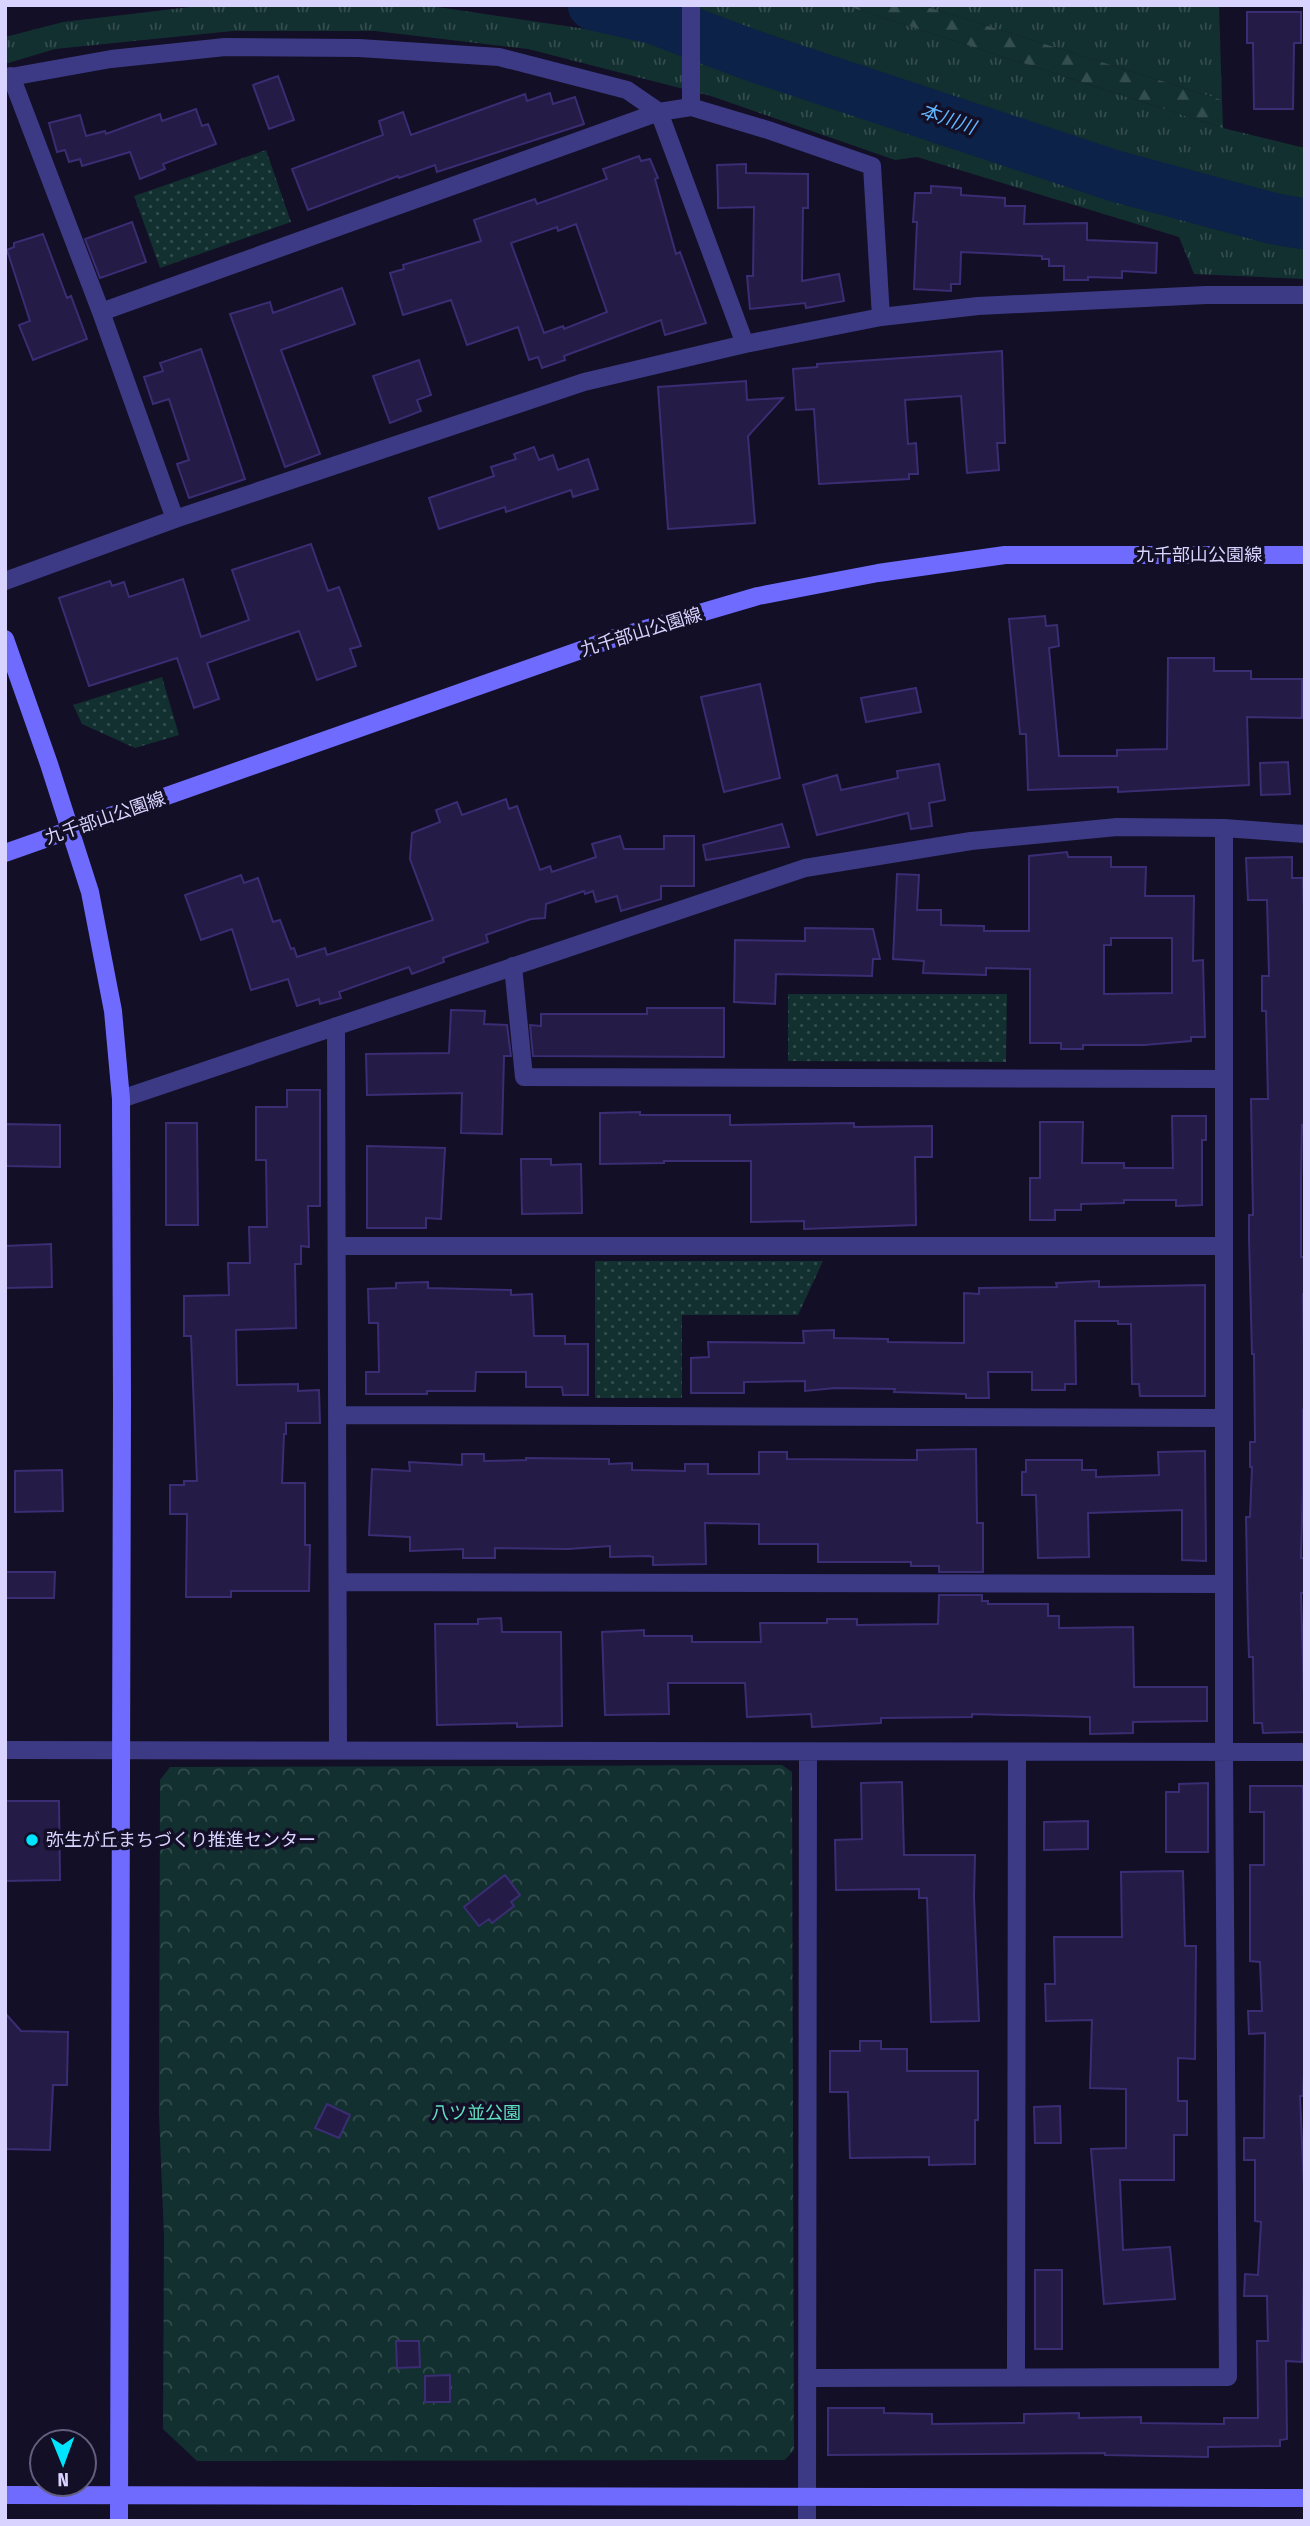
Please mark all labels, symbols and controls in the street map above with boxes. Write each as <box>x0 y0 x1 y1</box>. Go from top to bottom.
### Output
water label: 本川川 <box>917 99 981 140</box>
street label: 九千部山公園線 <box>1136 544 1262 566</box>
street label: 九千部山公園線 <box>578 603 704 661</box>
street label: 九千部山公園線 <box>42 787 168 849</box>
place label: 弥生が丘まちづくり推進センター <box>46 1829 316 1851</box>
marker: 弥生が丘まちづくり推進センター <box>24 1832 40 1848</box>
park label: 八ツ並公園 <box>431 2102 521 2124</box>
north arrow <box>28 2428 98 2498</box>
text: N <box>57 2468 69 2491</box>

